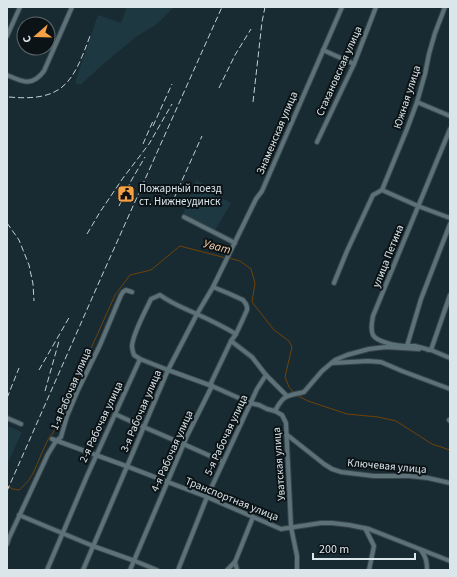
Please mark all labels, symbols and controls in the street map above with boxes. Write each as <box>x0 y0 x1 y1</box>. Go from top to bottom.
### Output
north arrow <box>16 16 56 56</box>
street label: Стахановская улица <box>312 24 366 118</box>
text: С <box>19 33 35 45</box>
street label: Южная улица <box>390 63 424 131</box>
street label: Знаменская улица <box>253 89 301 177</box>
place label: Пожарный поезд ст. Нижнеудинск <box>139 181 222 209</box>
public building icon: Пожарный поезд ст. Нижнеудинск <box>116 184 136 204</box>
street label: улица Петина <box>369 222 407 290</box>
water label: Уват <box>202 235 232 259</box>
street label: 1-я Рабочая улица <box>47 346 95 432</box>
street label: 3-я Рабочая улица <box>117 368 165 454</box>
street label: 2-я Рабочая улица <box>76 379 126 465</box>
street label: 5-я Рабочая улица <box>201 392 251 478</box>
street label: 4-я Рабочая улица <box>147 408 197 494</box>
street label: Уватская улица <box>269 427 289 501</box>
street label: Ключевая улица <box>347 455 427 477</box>
street label: Транспортная улица <box>183 473 281 525</box>
scale bar <box>313 535 415 561</box>
text: 200 m <box>319 541 349 558</box>

